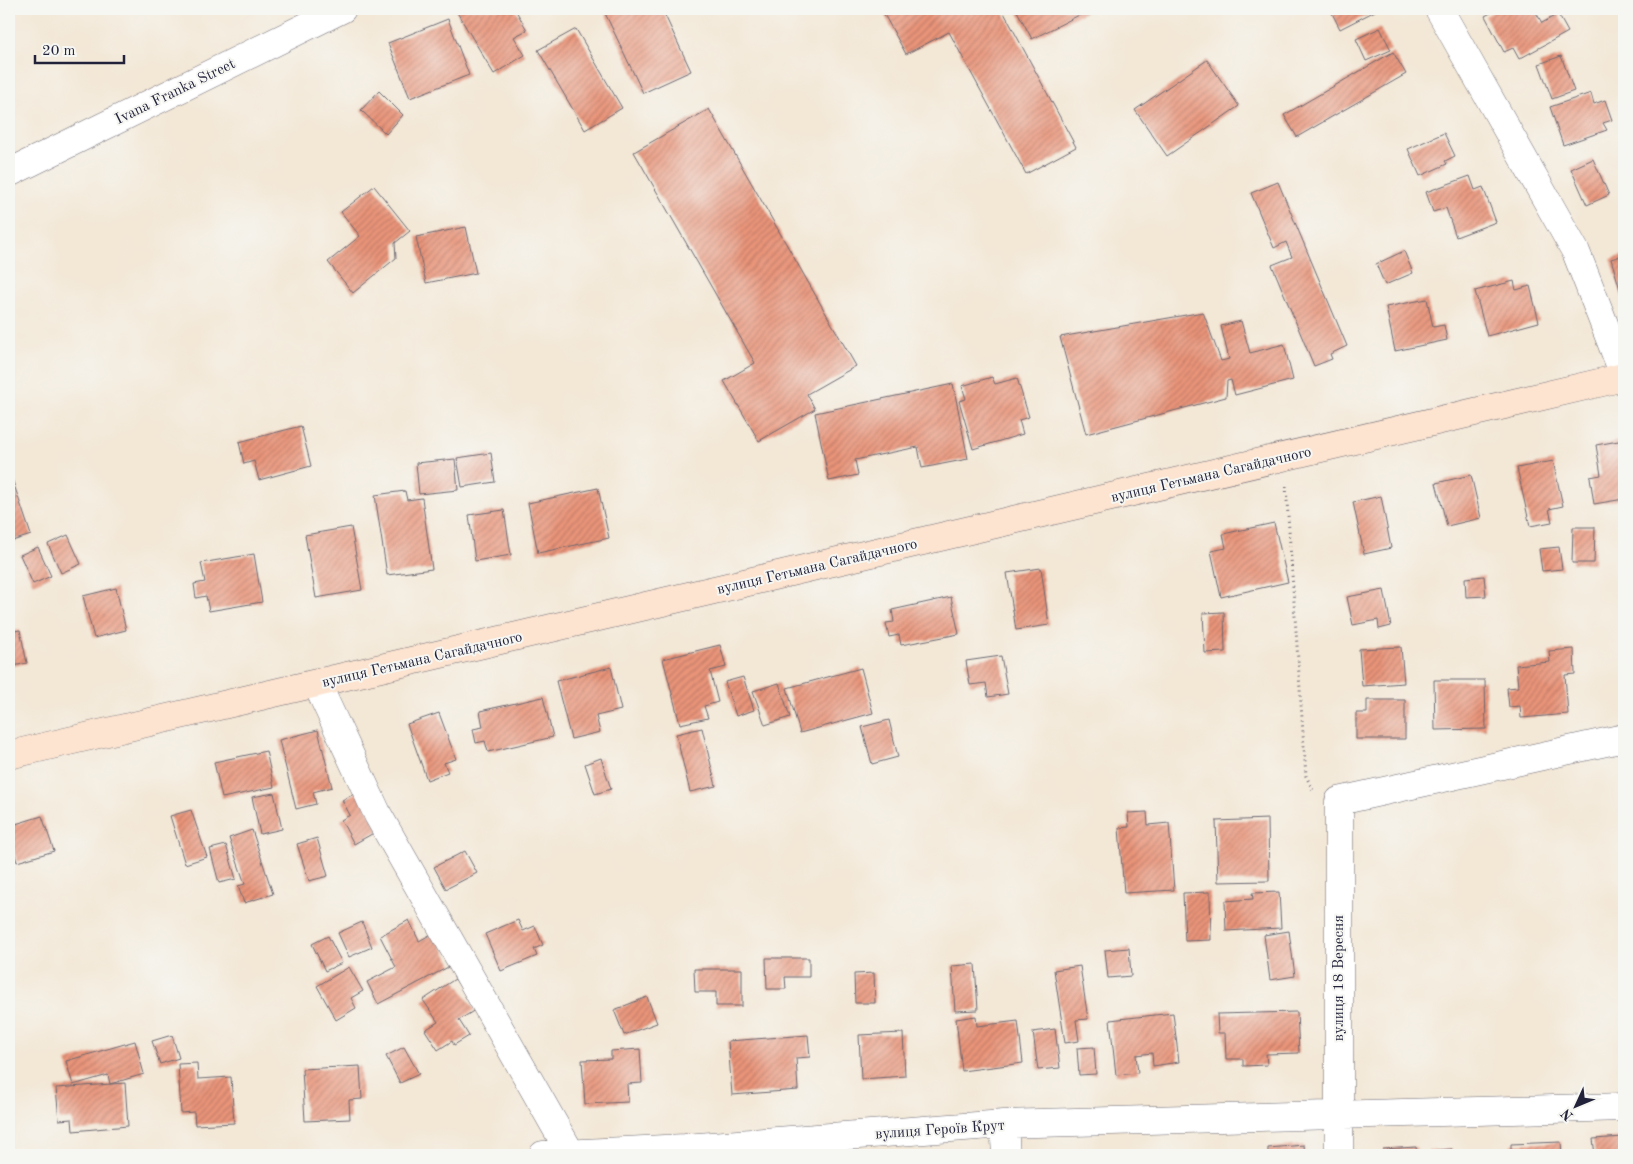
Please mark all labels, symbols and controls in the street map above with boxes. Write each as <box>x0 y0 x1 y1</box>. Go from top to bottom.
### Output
scale bar <box>35 32 124 64</box>
text: 20 m <box>42 44 76 59</box>
street label: Ivana Franka Street <box>113 57 238 128</box>
street label: вулиця Гетьмана Сагайдачного <box>1110 445 1313 506</box>
street label: вулиця Гетьмана Сагайдачного <box>716 537 919 598</box>
street label: вулиця Гетьмана Сагайдачного <box>321 630 524 691</box>
street label: вулиця 18 Вересня <box>1332 915 1347 1041</box>
north arrow <box>1550 1082 1600 1132</box>
text: N <box>1558 1105 1576 1123</box>
street label: вулиця Героїв Крут <box>875 1118 1005 1143</box>

